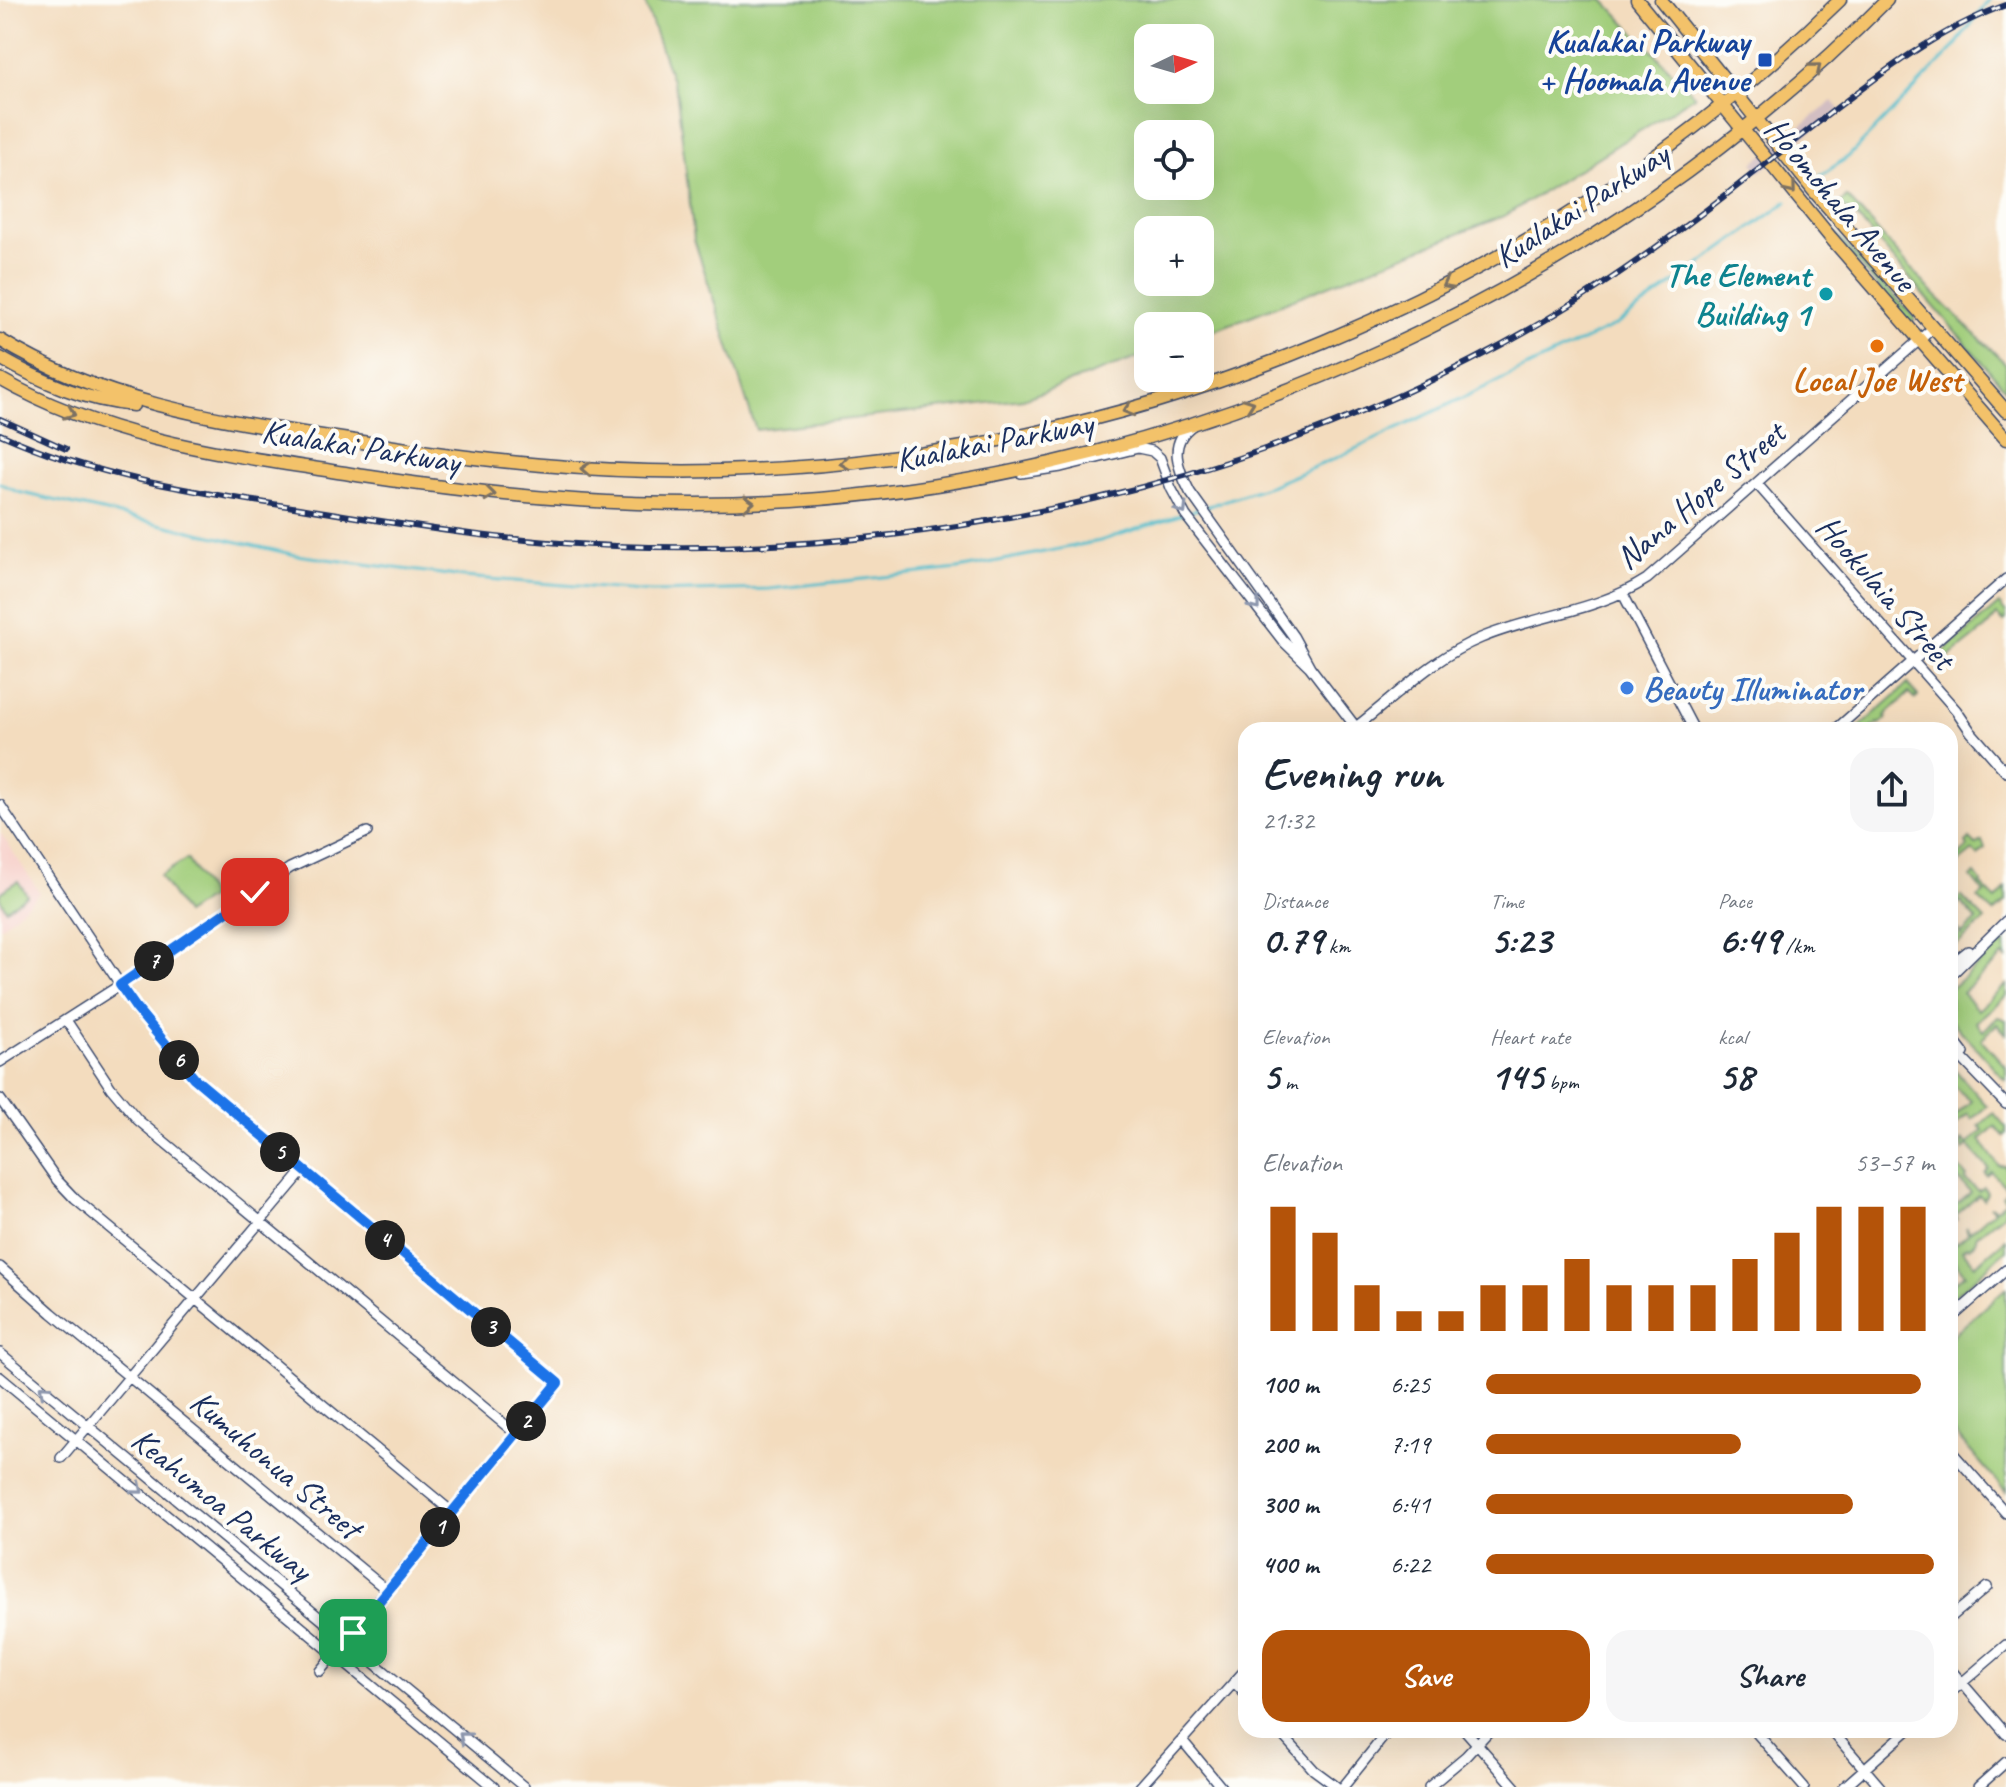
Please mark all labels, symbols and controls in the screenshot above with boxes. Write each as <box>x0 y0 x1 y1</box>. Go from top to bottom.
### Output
place label: Kualakai Parkway + Hoomala Avenue <box>1539 19 1753 101</box>
north arrow <box>1134 24 1214 104</box>
map controls <box>1134 24 1214 392</box>
marker: Kualakai Parkway + Hoomala Avenue <box>1756 51 1774 69</box>
one-way arrow <box>1806 63 1821 78</box>
street label: Ho’omohala Avenue <box>1756 108 1928 302</box>
button: locate <box>1134 120 1214 200</box>
street label: Kualakai Parkway <box>1486 131 1679 277</box>
one-way arrow <box>1781 180 1796 194</box>
button: + <box>1134 216 1214 296</box>
place label: The Element Building 1 <box>1665 253 1814 335</box>
one-way arrow <box>1441 274 1456 289</box>
marker: The Element Building 1 <box>1817 285 1835 303</box>
button: − <box>1134 312 1214 392</box>
marker: Local Joe West <box>1868 337 1886 355</box>
place label: Local Joe West <box>1793 358 1965 401</box>
one-way arrow <box>1241 397 1255 413</box>
street label: Kualakai Parkway <box>892 400 1099 481</box>
one-way arrow <box>1121 400 1135 417</box>
one-way arrow <box>62 403 76 420</box>
street label: Kualakai Parkway <box>259 409 466 483</box>
street label: Nana Hope Street <box>1606 409 1797 578</box>
one-way arrow <box>838 454 851 471</box>
one-way arrow <box>579 461 592 478</box>
one-way arrow <box>483 485 496 502</box>
one-way arrow <box>743 495 756 512</box>
one-way arrow <box>1173 500 1188 515</box>
street label: Hookulaia Street <box>1807 506 1967 681</box>
one-way arrow <box>1246 596 1260 611</box>
place label: Beauty Illuminator <box>1643 667 1865 710</box>
marker: Beauty Illuminator <box>1618 679 1636 697</box>
text: Evening run <box>1262 746 1442 801</box>
button: share <box>1850 748 1934 832</box>
text: 21:32 <box>1262 804 1314 837</box>
pin <box>221 858 289 926</box>
icon: check <box>233 870 277 914</box>
text: Distance <box>1262 887 1328 915</box>
text: Time <box>1490 887 1524 915</box>
text: Pace <box>1718 887 1752 915</box>
text: 0.79 <box>1262 915 1323 965</box>
text: 5:23 <box>1490 915 1551 965</box>
text: 6:49 <box>1718 915 1780 965</box>
text: km <box>1323 932 1350 960</box>
text: /km <box>1780 932 1814 960</box>
pin: 7 <box>134 941 174 981</box>
text: 7 <box>149 947 159 975</box>
text: Elevation <box>1262 1023 1330 1051</box>
text: Heart rate <box>1490 1023 1570 1051</box>
text: kcal <box>1718 1023 1747 1051</box>
pin: 6 <box>159 1040 199 1080</box>
text: 6 <box>174 1046 184 1074</box>
text: 5 <box>1262 1051 1279 1101</box>
text: 145 <box>1490 1051 1543 1101</box>
text: 58 <box>1718 1051 1753 1101</box>
text: m <box>1279 1068 1297 1096</box>
text: bpm <box>1543 1068 1579 1096</box>
pin: 5 <box>260 1132 300 1172</box>
text: 5 <box>275 1138 285 1166</box>
text: Elevation <box>1262 1146 1342 1179</box>
text: 53–57 m <box>1855 1146 1934 1179</box>
pin: 4 <box>365 1220 405 1260</box>
text: 4 <box>380 1226 390 1254</box>
pin: 3 <box>471 1307 511 1347</box>
text: 3 <box>486 1313 496 1341</box>
text: 100 m <box>1262 1368 1318 1401</box>
text: 6:25 <box>1390 1368 1430 1401</box>
street label: Kumuhonua Street <box>182 1380 374 1551</box>
one-way arrow <box>38 1385 53 1400</box>
pin: 2 <box>506 1401 546 1441</box>
text: 2 <box>521 1407 531 1435</box>
street label: Keahumoa Parkway <box>123 1418 324 1592</box>
text: 200 m <box>1262 1428 1318 1461</box>
text: 7:19 <box>1390 1428 1430 1461</box>
one-way arrow <box>128 1479 143 1494</box>
text: 300 m <box>1262 1488 1318 1521</box>
text: 6:41 <box>1390 1488 1430 1521</box>
pin: 1 <box>420 1507 460 1547</box>
text: 1 <box>435 1513 445 1541</box>
text: 400 m <box>1262 1548 1318 1581</box>
text: 6:22 <box>1390 1548 1430 1581</box>
pin <box>319 1599 387 1667</box>
icon: arrive <box>331 1611 375 1655</box>
button: Save <box>1262 1630 1590 1722</box>
button: Share <box>1606 1630 1934 1722</box>
one-way arrow <box>459 1732 473 1747</box>

